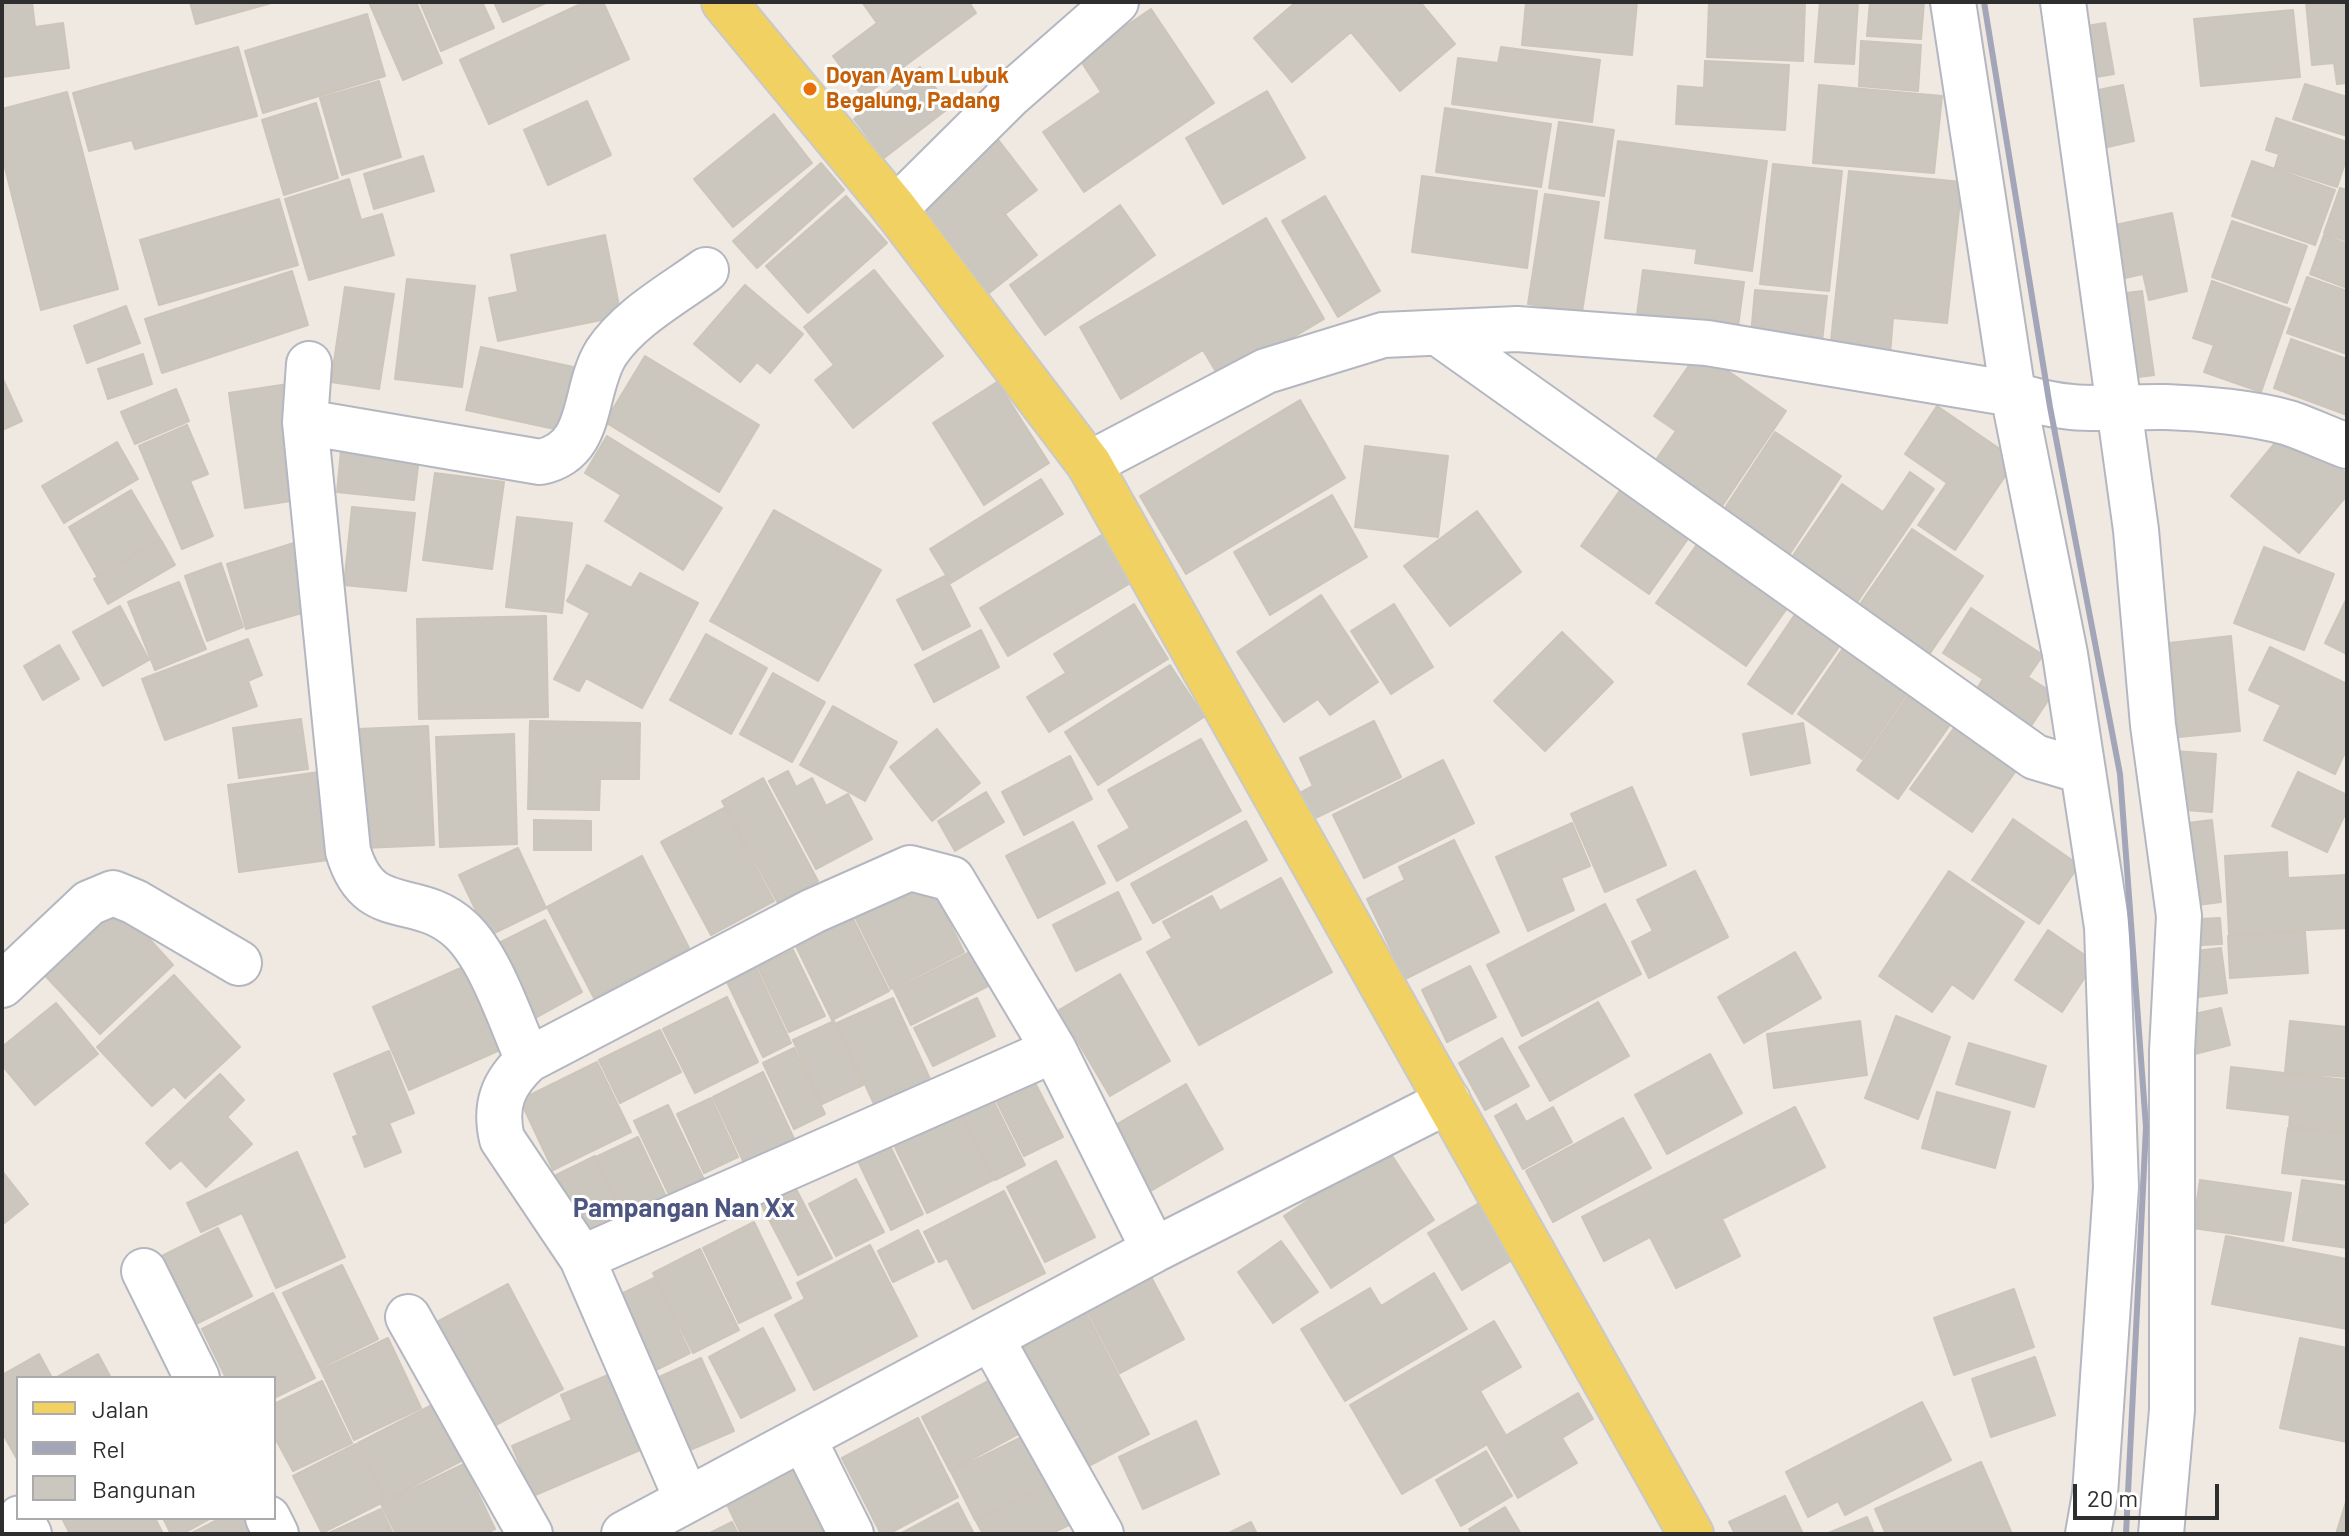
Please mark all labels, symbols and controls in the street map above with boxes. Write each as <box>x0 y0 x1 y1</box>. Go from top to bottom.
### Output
place label: Doyan Ayam Lubuk Begalung, Padang <box>826 63 1009 114</box>
marker: Doyan Ayam Lubuk Begalung, Padang <box>801 80 819 98</box>
district label: Pampangan Nan Xx <box>573 1192 795 1224</box>
legend <box>16 1376 276 1520</box>
text: Jalan <box>92 1394 149 1423</box>
text: Rel <box>92 1434 125 1463</box>
scale bar <box>2077 1468 2223 1518</box>
text: Bangunan <box>92 1474 196 1503</box>
text: 20 m <box>2087 1483 2138 1512</box>

